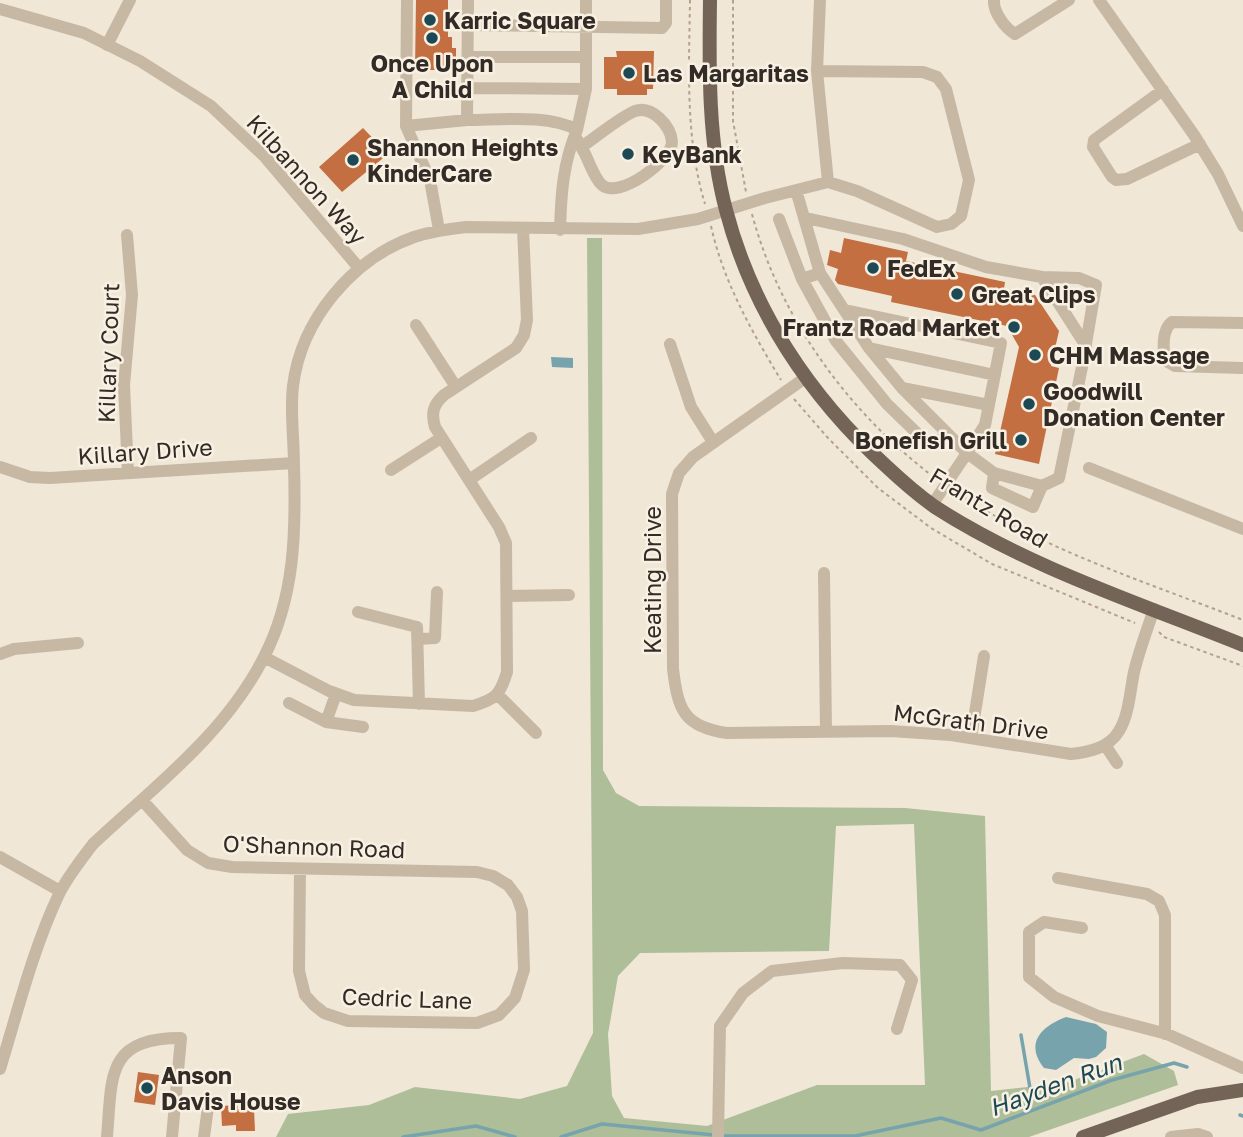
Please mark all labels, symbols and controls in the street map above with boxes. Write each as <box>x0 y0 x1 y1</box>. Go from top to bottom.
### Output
place label: Karric Square <box>444 6 596 34</box>
marker: Karric Square <box>422 12 438 28</box>
marker: Once Upon A Child <box>424 30 440 46</box>
place label: Once Upon A Child <box>371 49 493 103</box>
place label: Las Margaritas <box>643 59 809 87</box>
marker: Las Margaritas <box>621 65 637 81</box>
street label: Kilbannon Way <box>241 108 373 250</box>
place label: Shannon Heights KinderCare <box>367 133 559 187</box>
place label: KeyBank <box>642 140 743 168</box>
marker: KeyBank <box>620 146 636 162</box>
marker: Shannon Heights KinderCare <box>345 152 361 168</box>
place label: FedEx <box>887 254 957 282</box>
marker: FedEx <box>865 260 881 276</box>
place label: Great Clips <box>971 280 1096 308</box>
street label: Killary Court <box>92 283 124 423</box>
marker: Great Clips <box>949 286 965 302</box>
place label: Frantz Road Market <box>782 313 1000 341</box>
marker: Frantz Road Market <box>1006 319 1022 335</box>
place label: CHM Massage <box>1049 341 1210 369</box>
marker: CHM Massage <box>1027 347 1043 363</box>
place label: Goodwill Donation Center <box>1043 377 1225 431</box>
marker: Goodwill Donation Center <box>1021 396 1037 412</box>
place label: Bonefish Grill <box>855 426 1007 454</box>
street label: Killary Drive <box>77 432 213 470</box>
marker: Bonefish Grill <box>1013 432 1029 448</box>
street label: Frantz Road <box>925 461 1053 553</box>
street label: Keating Drive <box>638 506 666 654</box>
street label: McGrath Drive <box>892 698 1050 744</box>
street label: O'Shannon Road <box>222 829 406 863</box>
street label: Cedric Lane <box>341 982 473 1014</box>
water label: Hayden Run <box>985 1046 1127 1122</box>
place label: Anson Davis House <box>161 1061 301 1115</box>
marker: Anson Davis House <box>139 1080 155 1096</box>

